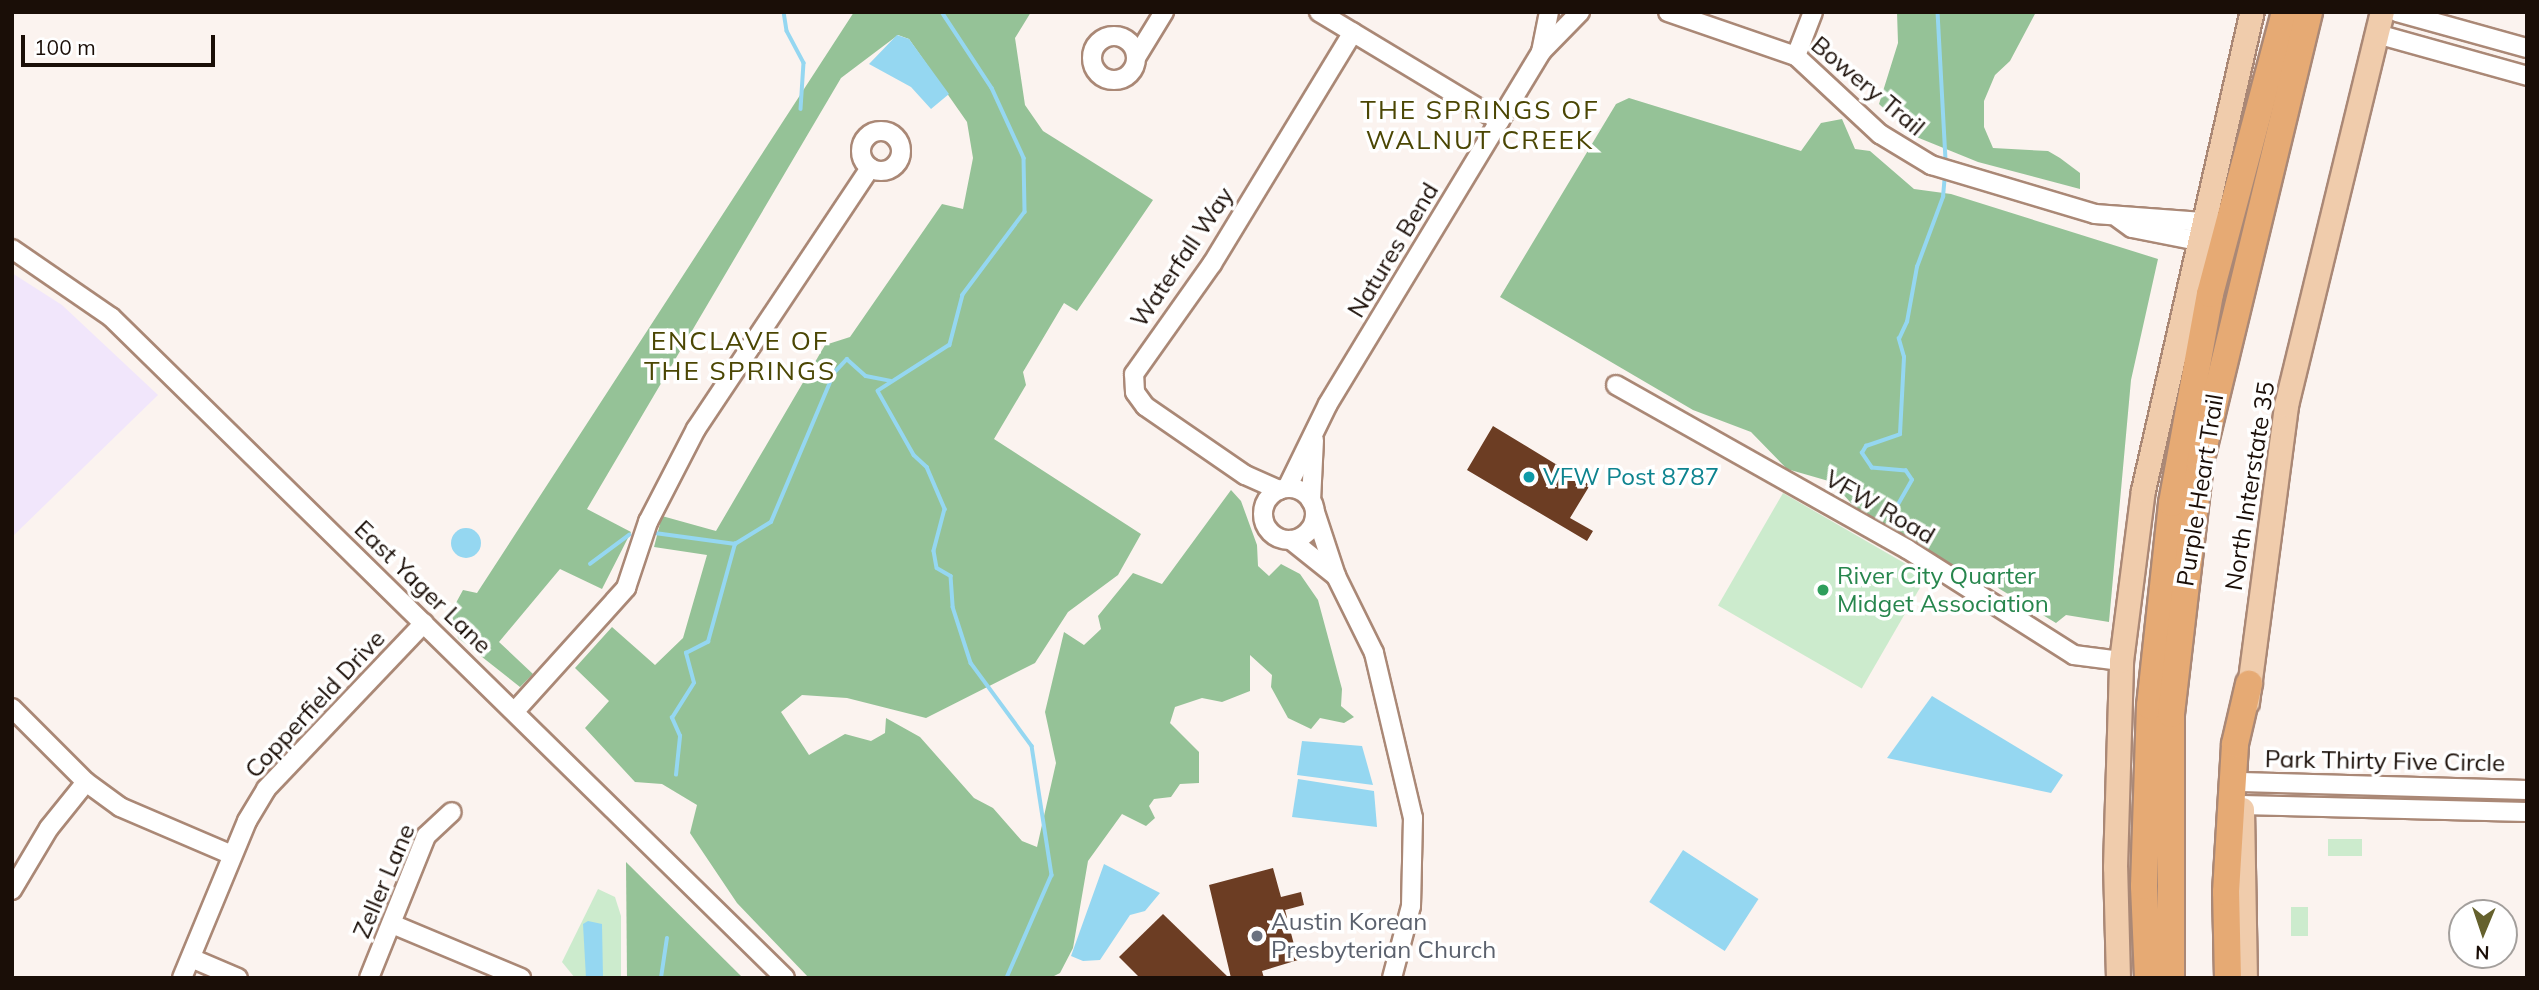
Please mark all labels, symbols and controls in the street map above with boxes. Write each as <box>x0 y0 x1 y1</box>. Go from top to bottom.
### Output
scale bar <box>24 21 219 65</box>
street label: Bowery Trail <box>1805 30 1931 142</box>
text: 100 m <box>34 34 96 60</box>
district label: THE SPRINGS OF WALNUT CREEK <box>1362 94 1598 156</box>
street label: Natures Bend <box>1341 177 1445 323</box>
street label: Waterfall Way <box>1125 181 1239 333</box>
district label: ENCLAVE OF THE SPRINGS <box>645 325 835 386</box>
street label: North Interstate 35 <box>2219 380 2281 592</box>
street label: Purple Heart Trail <box>2171 392 2229 588</box>
place label: VFW Post 8787 <box>1543 463 1719 491</box>
street label: VFW Road <box>1820 464 1940 550</box>
marker: VFW Post 8787 <box>1521 469 1537 485</box>
street label: East Yager Lane <box>349 514 497 660</box>
place label: River City Quarter Midget Association <box>1837 562 2049 618</box>
marker: River City Quarter Midget Association <box>1815 582 1831 598</box>
street label: Copperfield Drive <box>239 624 391 784</box>
street label: Park Thirty Five Circle <box>2265 745 2505 777</box>
street label: Zeller Lane <box>347 820 421 942</box>
north arrow <box>2448 899 2518 969</box>
place label: Austin Korean Presbyterian Church <box>1271 908 1496 964</box>
marker: Austin Korean Presbyterian Church <box>1249 928 1265 944</box>
text: N <box>2475 941 2490 965</box>

